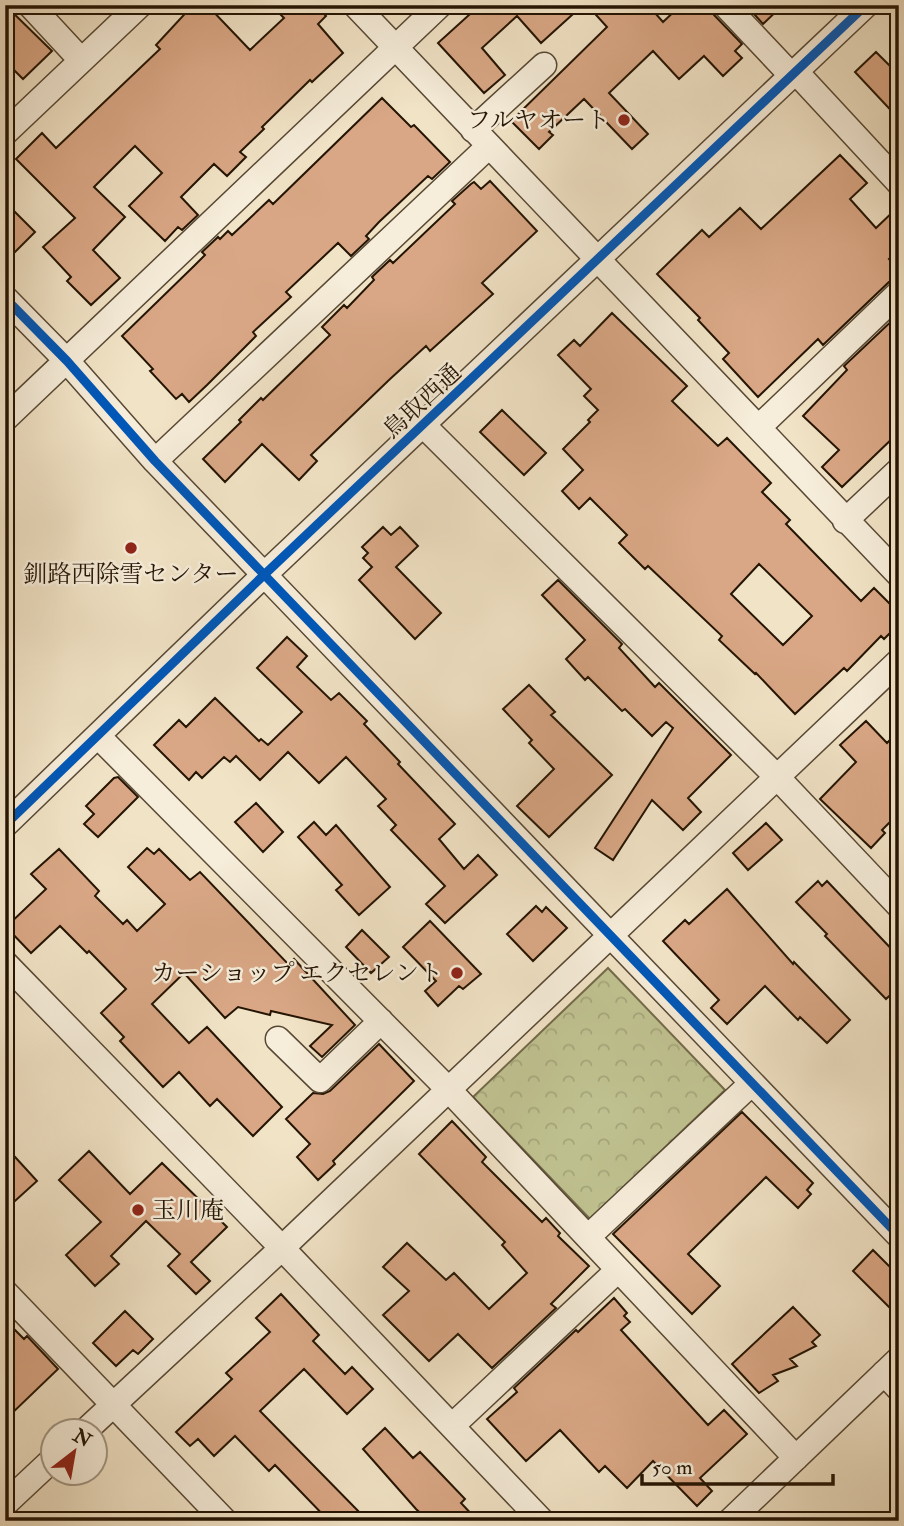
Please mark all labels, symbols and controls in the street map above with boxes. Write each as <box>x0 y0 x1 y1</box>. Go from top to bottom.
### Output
place label: フルヤオート <box>467 105 610 136</box>
marker: フルヤオート <box>616 112 632 128</box>
street label: 鳥取西通 <box>377 357 468 445</box>
marker: 釧路西除雪センター <box>123 540 139 556</box>
place label: 釧路西除雪センター <box>23 559 239 590</box>
place label: カーショップ エクセレント <box>152 958 443 989</box>
marker: カーショップ エクセレント <box>449 965 465 981</box>
place label: 玉川庵 <box>152 1195 224 1226</box>
marker: 玉川庵 <box>130 1202 146 1218</box>
north arrow <box>38 1418 108 1488</box>
text: N <box>68 1423 97 1453</box>
scale bar <box>642 1442 832 1486</box>
text: 50 m <box>652 1454 693 1481</box>

